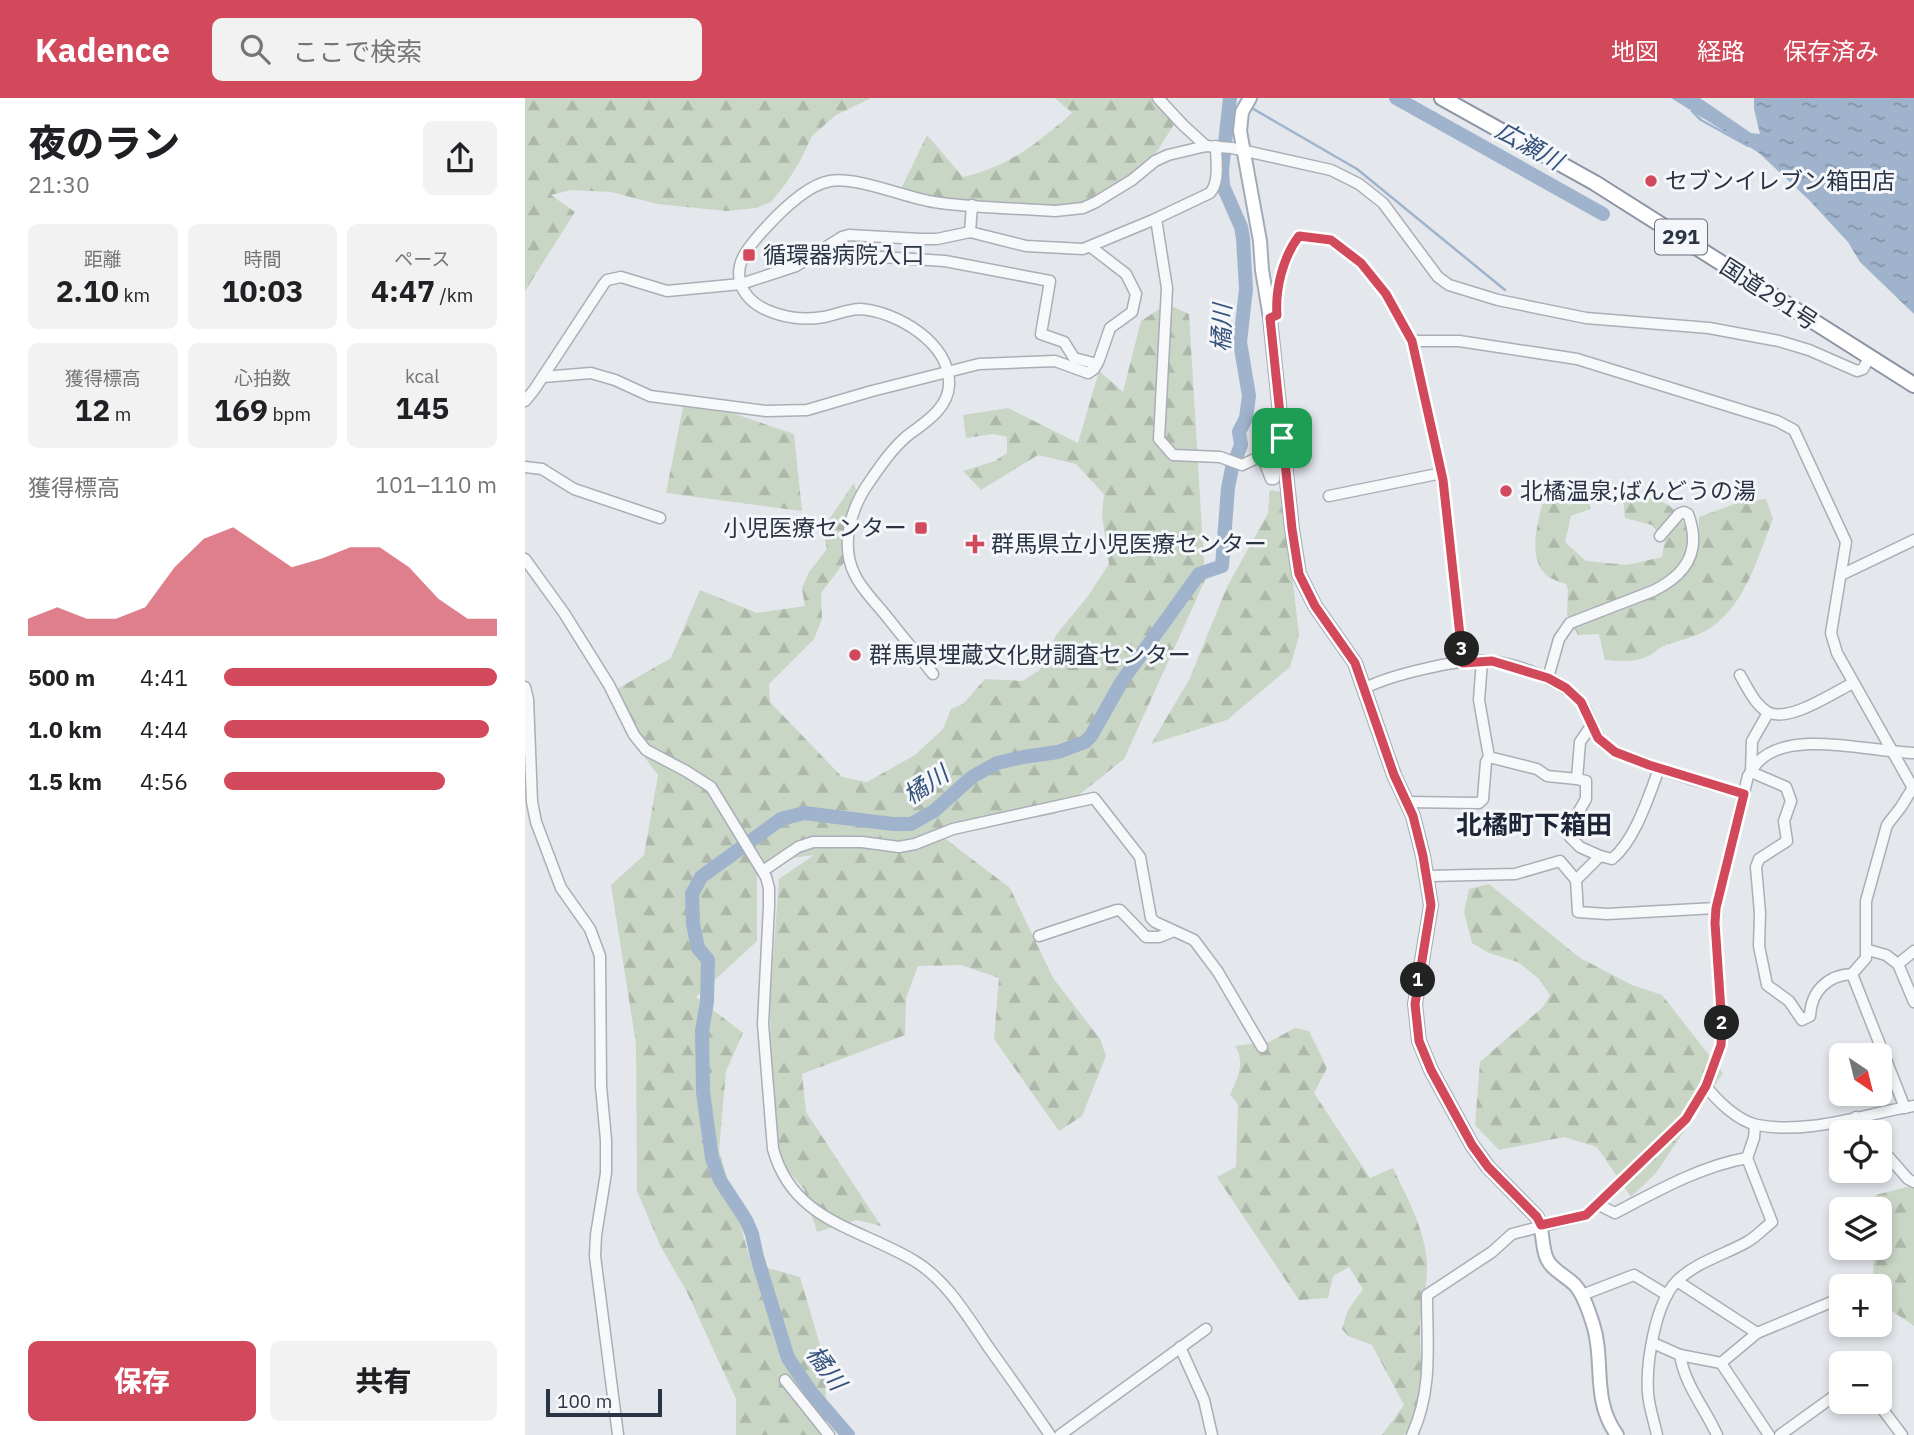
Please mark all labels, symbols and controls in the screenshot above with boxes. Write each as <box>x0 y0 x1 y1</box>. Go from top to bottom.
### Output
search box <box>212 18 702 81</box>
text: Kadence <box>35 28 170 71</box>
icon: search <box>236 30 274 68</box>
text: ここで検索 <box>292 34 422 68</box>
text: 地図 <box>1611 35 1659 67</box>
text: 経路 <box>1697 35 1745 67</box>
text: 保存済み <box>1783 35 1879 67</box>
water label: 広瀬川 <box>1490 114 1571 178</box>
text: 夜のラン <box>28 118 180 167</box>
button: share <box>423 121 497 195</box>
place label: セブンイレブン箱田店 <box>1665 165 1895 195</box>
text: 21:30 <box>28 169 90 199</box>
marker: セブンイレブン箱田店 <box>1643 173 1659 189</box>
road number: 291 <box>1655 220 1707 254</box>
place label: 循環器病院入口 <box>763 239 924 269</box>
text: 距離 <box>84 247 122 271</box>
text: 時間 <box>243 247 282 271</box>
text: ペース <box>394 247 450 271</box>
marker: 循環器病院入口 <box>741 247 757 263</box>
street label: 国道291号 <box>1715 251 1824 336</box>
text: 2.10 <box>56 271 119 310</box>
text: 10:03 <box>222 271 303 310</box>
text: 4:47 <box>371 271 435 310</box>
text: km <box>119 283 150 307</box>
text: /km <box>435 283 473 307</box>
water label: 橘川 <box>1204 300 1238 353</box>
text: kcal <box>405 364 439 388</box>
text: 獲得標高 <box>65 366 141 390</box>
text: 心拍数 <box>234 366 291 390</box>
text: 145 <box>395 388 449 427</box>
text: 12 <box>74 390 110 429</box>
text: 169 <box>214 390 268 429</box>
text: m <box>110 402 131 426</box>
text: bpm <box>268 402 311 426</box>
pin <box>1252 408 1312 468</box>
icon: arrive <box>1263 419 1301 457</box>
text: 101–110 m <box>375 469 497 499</box>
text: 獲得標高 <box>28 472 120 502</box>
place label: 北橘温泉;ばんどうの湯 <box>1520 475 1756 505</box>
marker: 北橘温泉;ばんどうの湯 <box>1498 483 1514 499</box>
place label: 小児医療センター <box>723 512 907 542</box>
marker: 小児医療センター <box>913 520 929 536</box>
place label: 群馬県立小児医療センター <box>991 528 1267 558</box>
marker: 群馬県立小児医療センター <box>965 534 985 554</box>
pin: 3 <box>1445 632 1479 666</box>
text: 3 <box>1456 636 1467 660</box>
place label: 群馬県埋蔵文化財調査センター <box>869 639 1191 669</box>
marker: 群馬県埋蔵文化財調査センター <box>847 647 863 663</box>
text: 500 m <box>28 662 95 692</box>
text: 4:41 <box>140 662 188 692</box>
text: 1.0 km <box>28 714 102 744</box>
text: 4:44 <box>140 714 188 744</box>
water label: 橘川 <box>897 756 957 811</box>
text: 1.5 km <box>28 766 102 796</box>
text: 4:56 <box>140 766 188 796</box>
district label: 北橘町下箱田 <box>1456 807 1612 841</box>
pin: 1 <box>1401 962 1435 998</box>
text: 1 <box>1412 967 1423 991</box>
pin: 2 <box>1705 1006 1739 1040</box>
text: 2 <box>1716 1010 1727 1034</box>
north arrow <box>1829 1043 1892 1106</box>
map controls <box>1829 1043 1892 1414</box>
button: locate <box>1829 1120 1892 1183</box>
button: layers <box>1829 1197 1892 1260</box>
button: + <box>1829 1274 1892 1337</box>
water label: 橘川 <box>800 1339 856 1399</box>
button: 保存 <box>28 1341 256 1421</box>
button: 共有 <box>270 1341 497 1421</box>
button: − <box>1829 1351 1892 1414</box>
scale bar <box>546 1386 661 1418</box>
text: 100 m <box>557 1389 612 1413</box>

